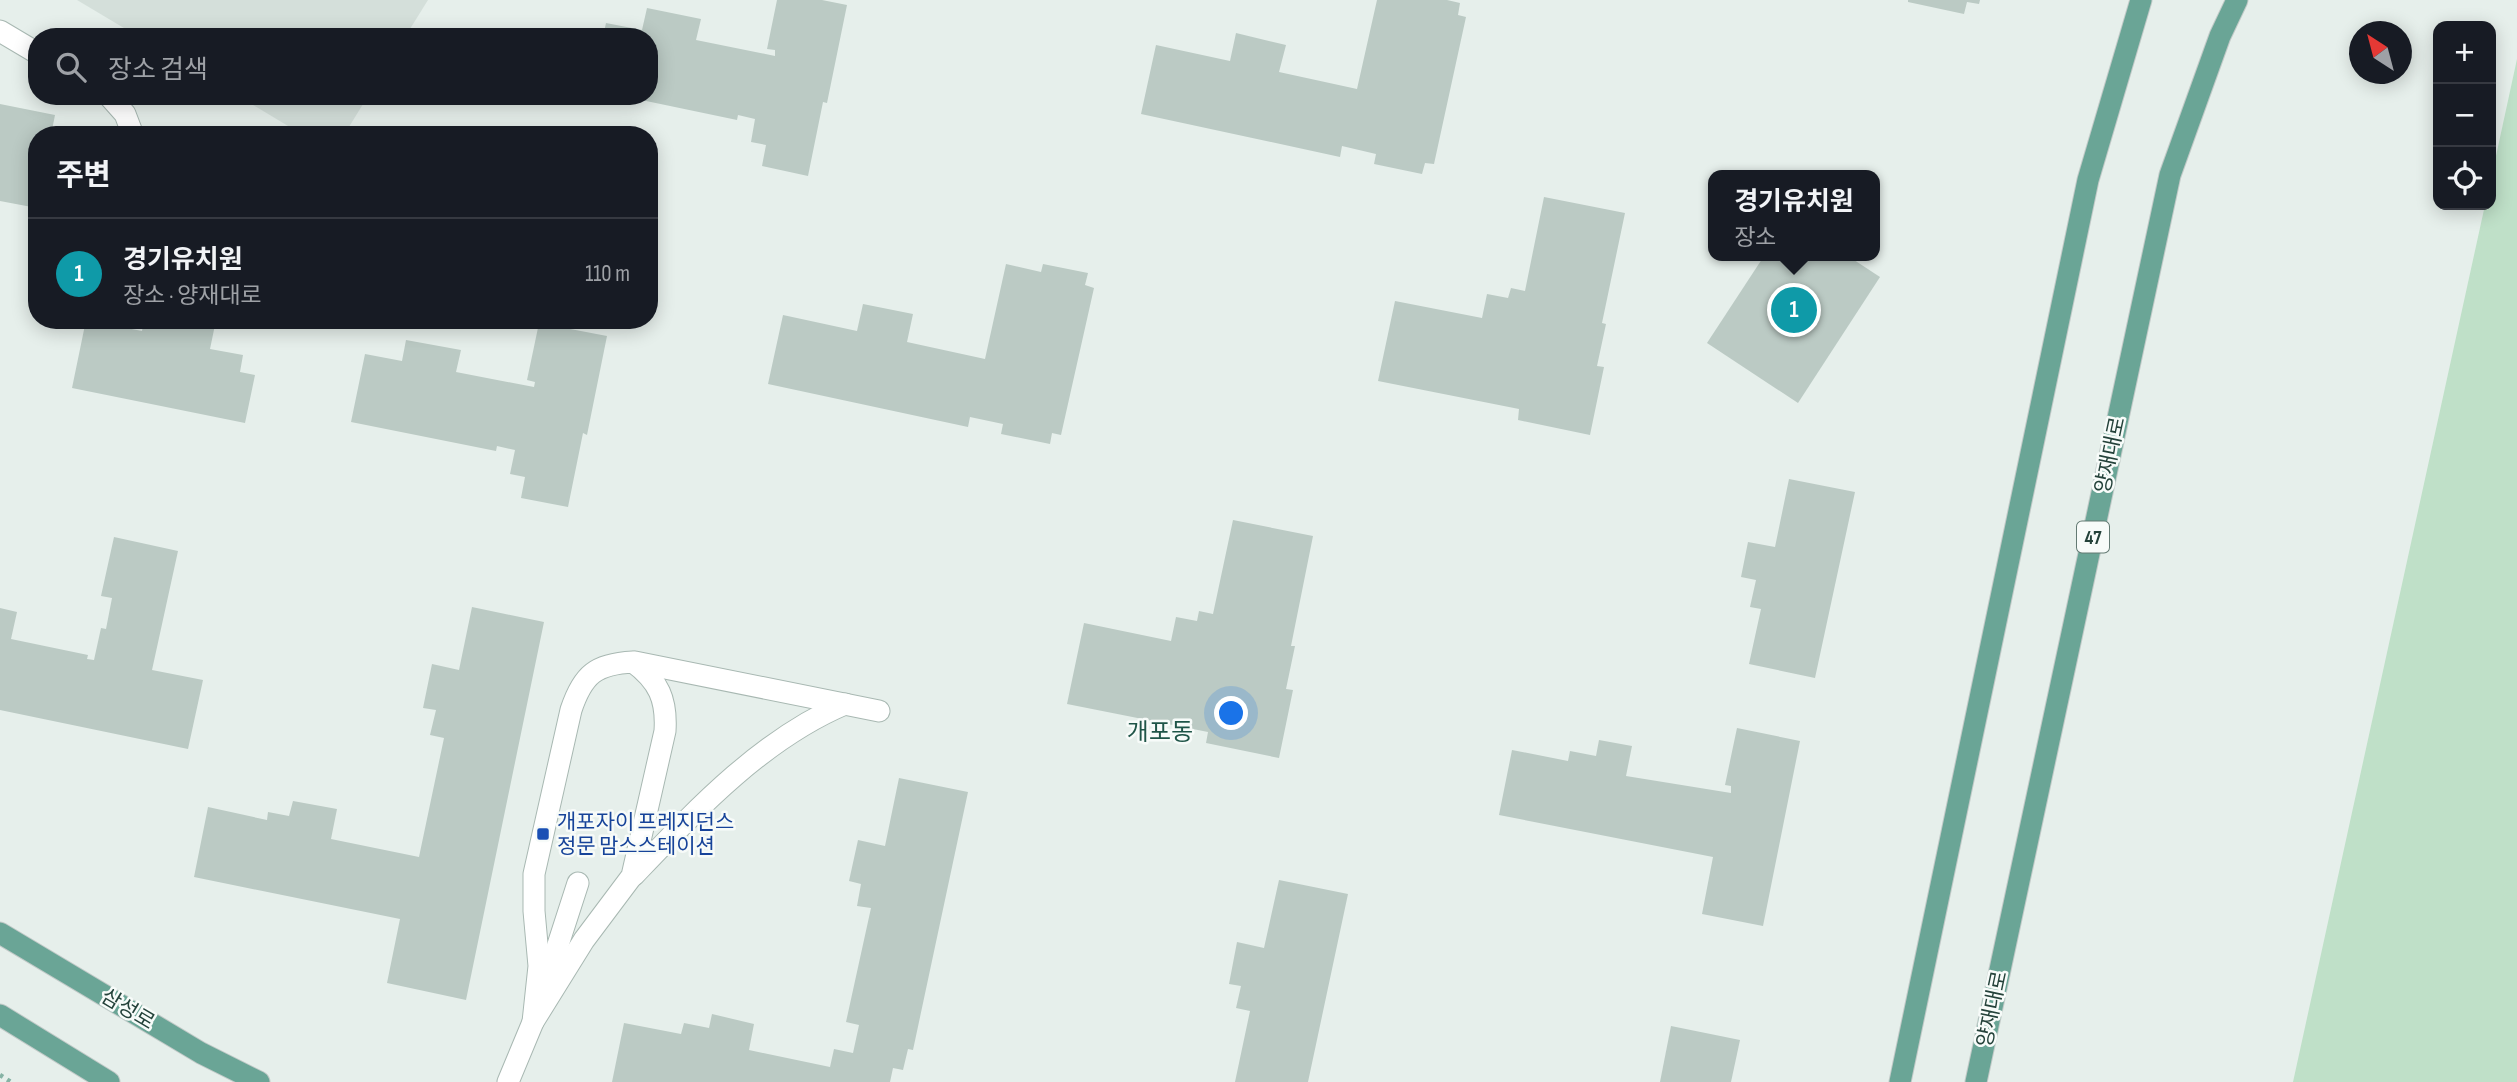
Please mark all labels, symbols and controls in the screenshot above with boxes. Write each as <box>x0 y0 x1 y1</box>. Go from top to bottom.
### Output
north arrow <box>2349 21 2412 84</box>
map controls <box>2433 21 2496 210</box>
button: + <box>2433 21 2496 84</box>
search box <box>28 28 658 105</box>
icon: search <box>52 48 90 86</box>
text: 장소 검색 <box>108 55 208 86</box>
button: − <box>2433 84 2496 147</box>
button: locate <box>2433 147 2496 210</box>
text: 주변 <box>56 158 111 194</box>
popup <box>1708 170 1880 261</box>
text: 경기유치원 <box>1734 187 1854 218</box>
text: 장소 <box>1734 224 1777 252</box>
text: 경기유치원 <box>123 245 243 276</box>
text: 1 <box>74 260 84 288</box>
text: 110 m <box>585 260 630 288</box>
text: 장소 · 양재대로 <box>123 282 262 310</box>
pin: 1 <box>1771 284 1817 336</box>
street label: 양재대로 <box>2090 415 2131 495</box>
road number: 47 <box>2077 522 2109 552</box>
your location <box>1214 696 1248 730</box>
district label: 개포동 <box>1127 718 1193 747</box>
place label: 개포자이 프레지던스 정문 맘스스테이션 <box>557 810 734 859</box>
marker: 개포자이 프레지던스 정문 맘스스테이션 <box>535 826 551 842</box>
street label: 양재대로 <box>1972 969 2013 1049</box>
street label: 삼성로 <box>96 984 159 1035</box>

